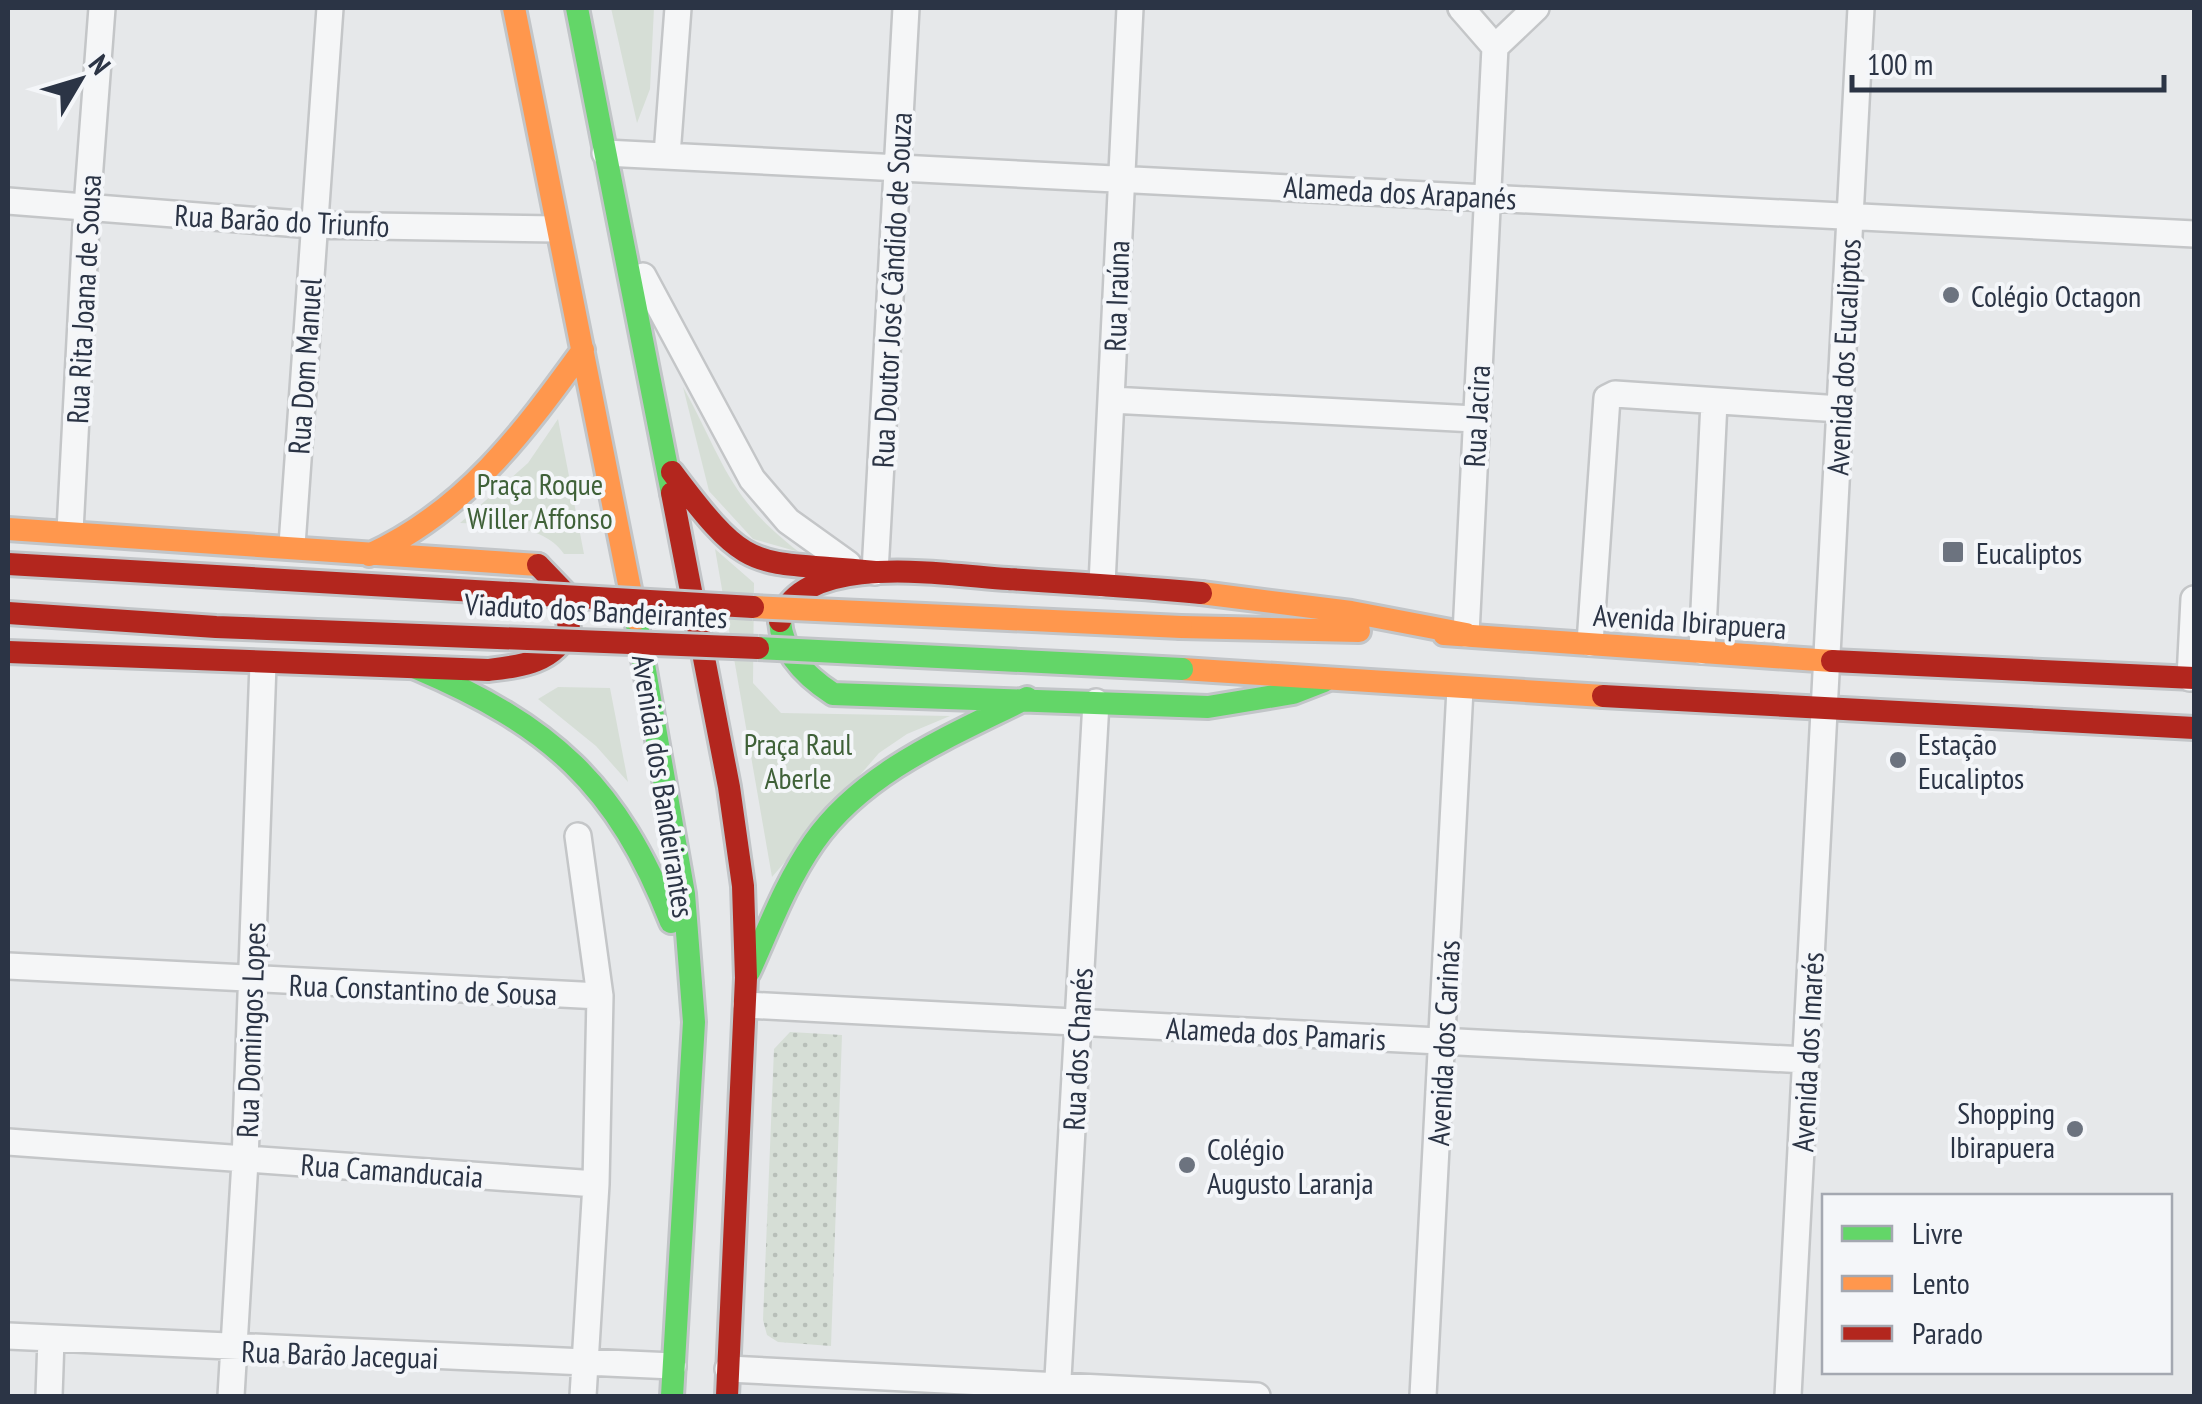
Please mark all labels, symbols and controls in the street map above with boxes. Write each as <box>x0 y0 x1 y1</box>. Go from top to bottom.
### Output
north arrow <box>30 30 130 130</box>
scale bar <box>1852 30 2164 92</box>
text: 100 m <box>1867 44 1933 83</box>
text: N <box>81 47 119 82</box>
street label: Rua Doutor José Cândido de Souza <box>862 111 920 469</box>
street label: Alameda dos Arapanés <box>1283 166 1517 218</box>
street label: Rua Rita Joana de Sousa <box>57 173 109 425</box>
street label: Rua Barão do Triunfo <box>174 195 390 245</box>
street label: Avenida dos Eucaliptos <box>1817 238 1869 476</box>
street label: Rua Iraúna <box>1095 240 1137 352</box>
street label: Rua Dom Manuel <box>278 276 330 456</box>
place label: Colégio Octagon <box>1971 276 2141 315</box>
marker: Colégio Octagon <box>1940 284 1962 306</box>
street label: Rua Jacira <box>1454 364 1498 468</box>
park label: Praça Roque Willer Affonso <box>467 464 613 537</box>
place label: Eucaliptos <box>1976 533 2082 572</box>
marker: Eucaliptos <box>1940 539 1966 565</box>
street label: Viaduto dos Bandeirantes <box>463 584 728 636</box>
street label: Avenida Ibirapuera <box>1592 595 1788 647</box>
street label: Avenida dos Bandeirantes <box>624 652 704 920</box>
park label: Praça Raul Aberle <box>744 724 852 797</box>
place label: Estação Eucaliptos <box>1918 724 2024 797</box>
marker: Estação Eucaliptos <box>1887 749 1909 771</box>
street label: Rua Domingos Lopes <box>227 921 273 1139</box>
street label: Avenida dos Carinás <box>1418 939 1468 1147</box>
street label: Avenida dos Imarés <box>1782 951 1832 1153</box>
street label: Rua Constantino de Sousa <box>288 965 558 1013</box>
street label: Rua dos Chanés <box>1053 967 1101 1131</box>
street label: Alameda dos Pamaris <box>1165 1008 1387 1058</box>
place label: Shopping Ibirapuera <box>1950 1093 2055 1166</box>
marker: Shopping Ibirapuera <box>2064 1118 2086 1140</box>
place label: Colégio Augusto Laranja <box>1207 1129 1374 1202</box>
street label: Rua Camanducaia <box>299 1144 485 1196</box>
marker: Colégio Augusto Laranja <box>1176 1154 1198 1176</box>
legend <box>1822 1194 2172 1374</box>
text: Livre <box>1912 1213 1963 1252</box>
text: Lento <box>1912 1263 1970 1302</box>
text: Parado <box>1912 1313 1983 1352</box>
street label: Rua Barão Jaceguai <box>241 1331 439 1377</box>

